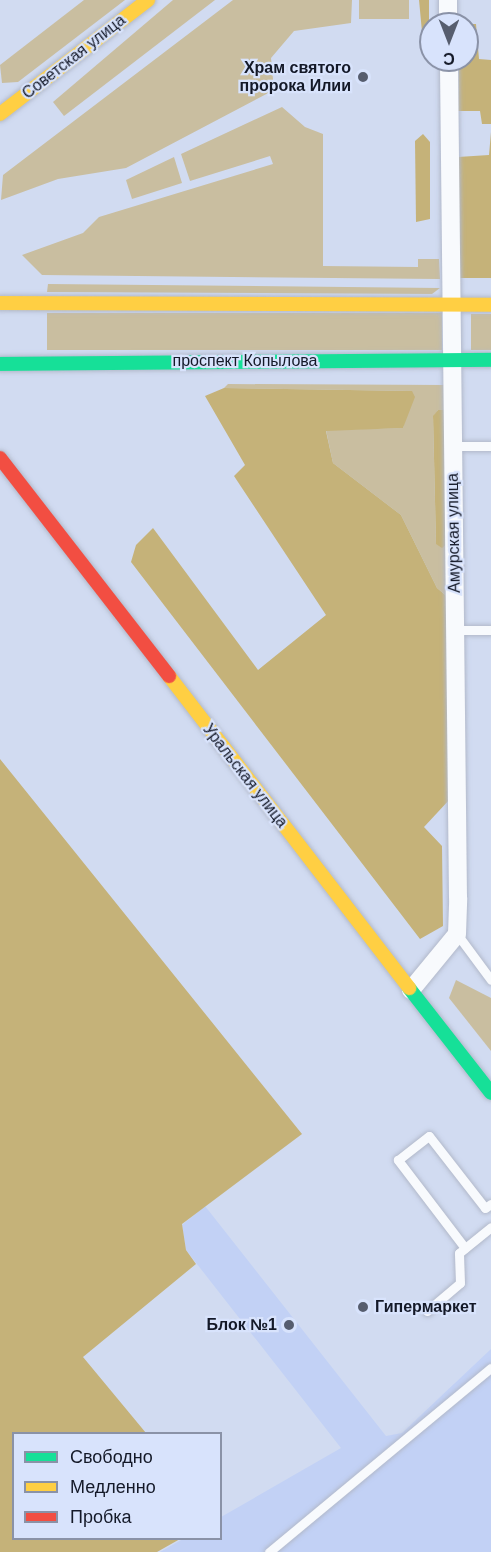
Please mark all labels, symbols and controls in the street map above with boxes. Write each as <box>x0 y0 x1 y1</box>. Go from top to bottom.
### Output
street label: Советская улица <box>19 11 129 103</box>
north arrow <box>419 12 479 72</box>
text: С <box>443 50 455 67</box>
place label: Храм святого пророка Илии <box>240 58 351 96</box>
marker: Храм святого пророка Илии <box>356 70 370 84</box>
street label: проспект Копылова <box>173 351 317 371</box>
street label: Амурская улица <box>443 473 465 593</box>
street label: Уральская улица <box>199 720 291 832</box>
place label: Гипермаркет <box>375 1297 476 1317</box>
marker: Гипермаркет <box>356 1300 370 1314</box>
place label: Блок №1 <box>207 1315 277 1335</box>
marker: Блок №1 <box>282 1318 296 1332</box>
legend <box>12 1432 222 1540</box>
text: Свободно <box>70 1447 153 1467</box>
text: Медленно <box>70 1477 156 1497</box>
text: Пробка <box>70 1507 132 1527</box>

